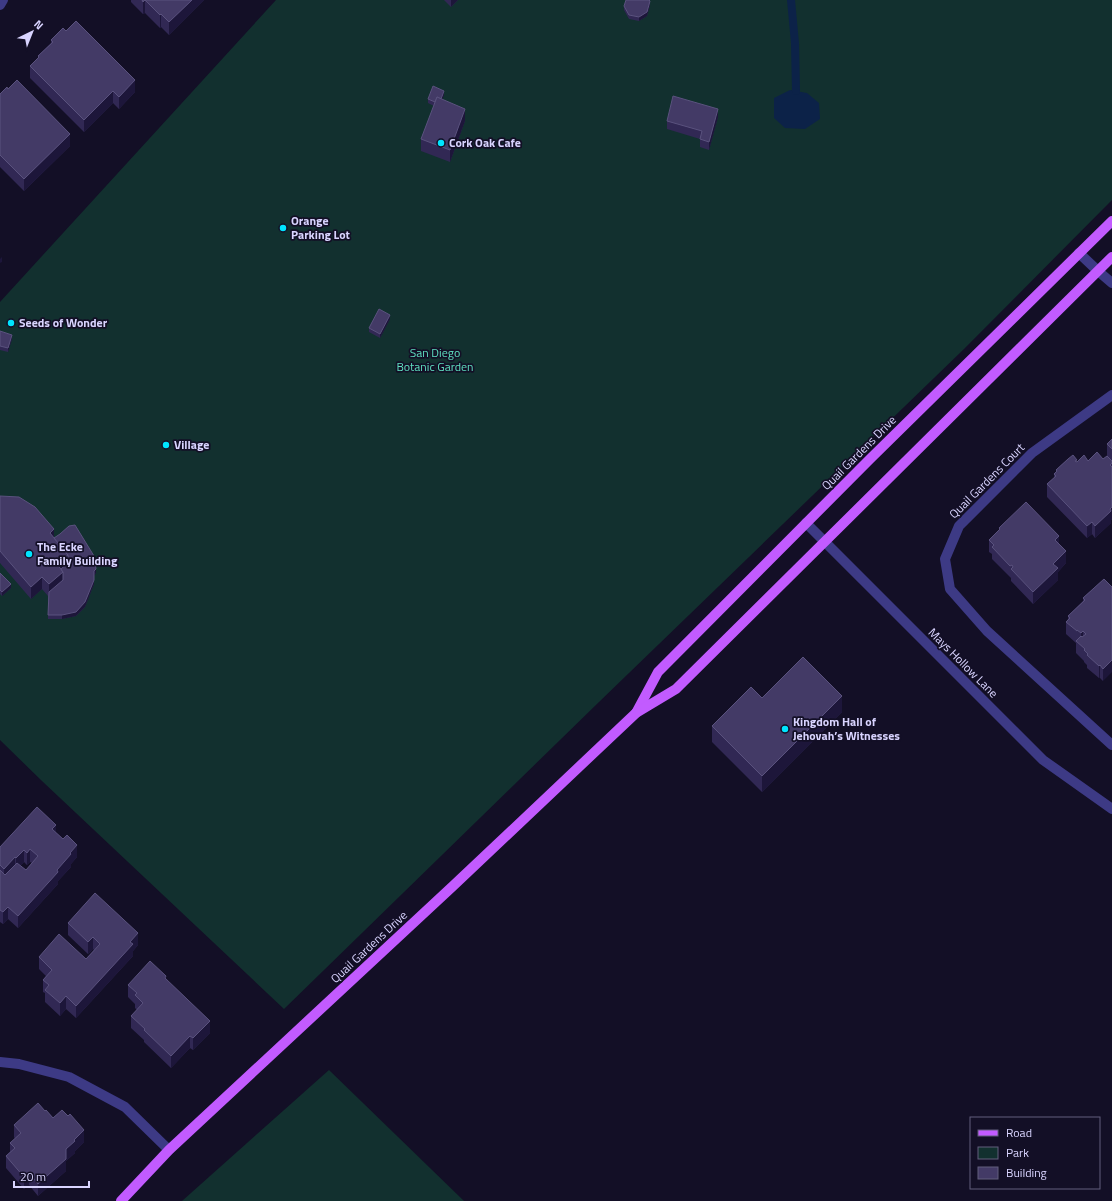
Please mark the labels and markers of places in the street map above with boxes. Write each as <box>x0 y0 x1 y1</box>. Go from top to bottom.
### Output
place label: Cork Oak Cafe <box>449 133 521 152</box>
marker: Cork Oak Cafe <box>436 138 446 148</box>
place label: Orange Parking Lot <box>291 211 351 244</box>
marker: Orange Parking Lot <box>278 223 288 233</box>
place label: Seeds of Wonder <box>19 313 108 332</box>
marker: Seeds of Wonder <box>6 318 16 328</box>
place label: Village <box>174 435 209 454</box>
marker: Village <box>161 440 171 450</box>
place label: The Ecke Family Building <box>37 537 118 570</box>
marker: The Ecke Family Building <box>24 549 34 559</box>
place label: Kingdom Hall of Jehovah’s Witnesses <box>793 712 900 745</box>
marker: Kingdom Hall of Jehovah’s Witnesses <box>780 724 790 734</box>

